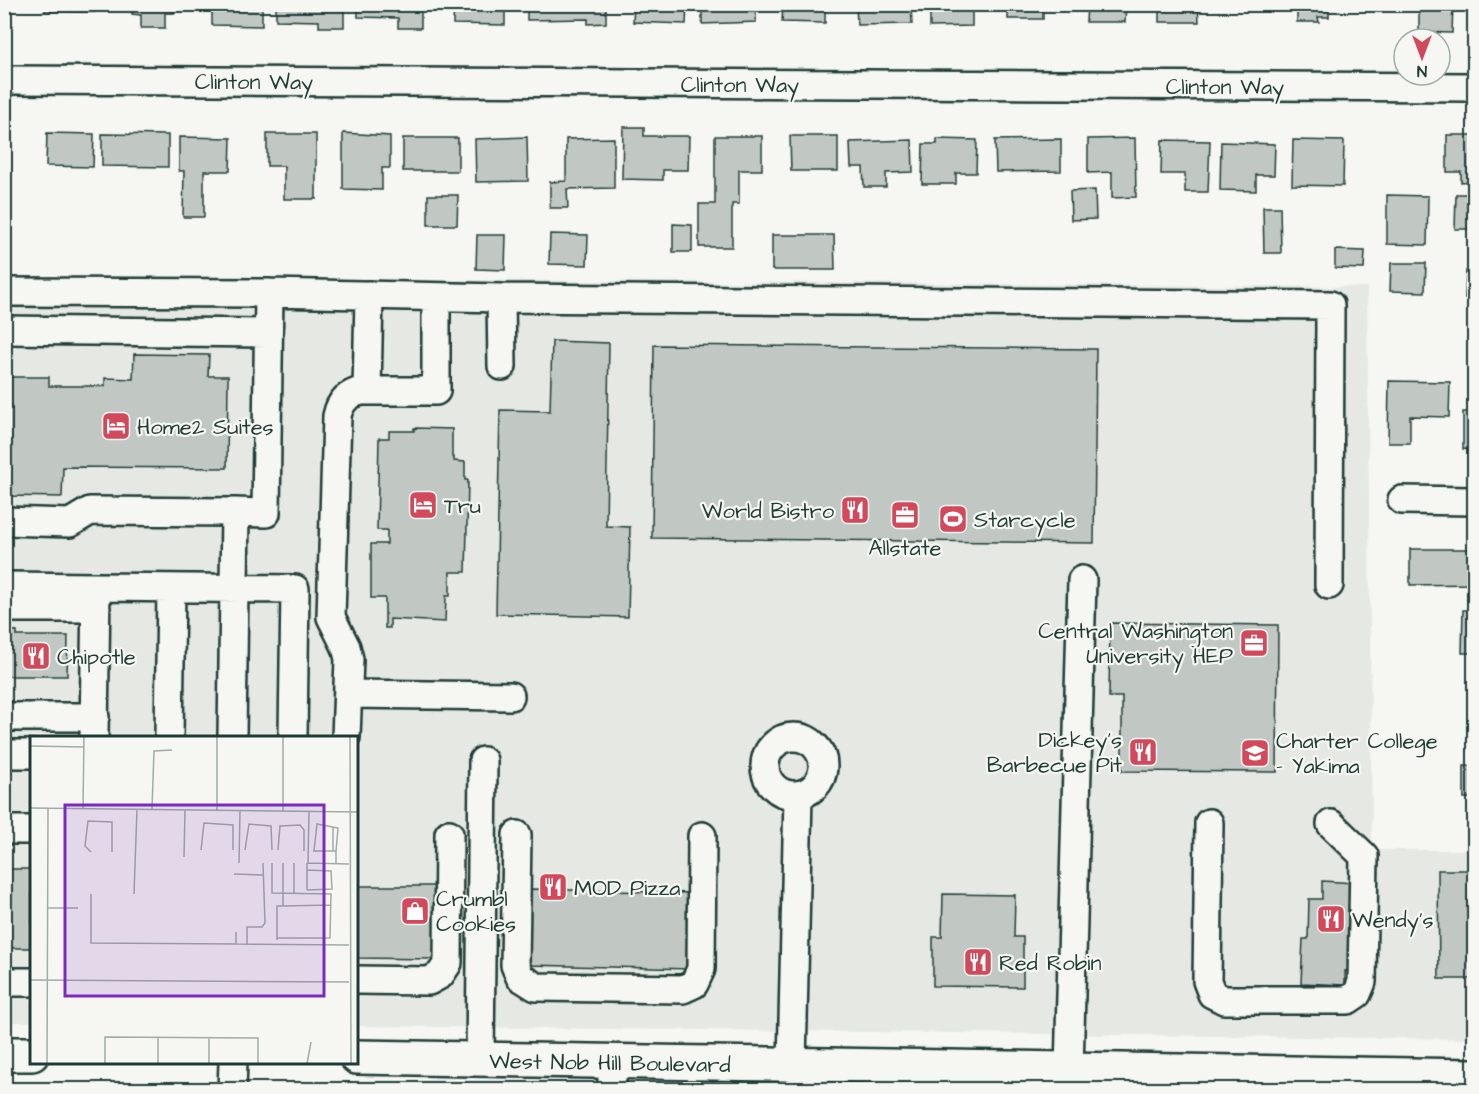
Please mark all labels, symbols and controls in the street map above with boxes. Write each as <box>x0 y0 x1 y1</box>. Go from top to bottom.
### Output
north arrow <box>1392 27 1452 87</box>
text: N <box>1417 60 1427 82</box>
street label: Clinton Way <box>195 67 313 99</box>
street label: Clinton Way <box>681 70 799 102</box>
street label: Clinton Way <box>1166 72 1284 104</box>
hotel icon: Home2 Suites <box>100 410 132 442</box>
place label: Home2 Suites <box>137 412 274 443</box>
hotel icon: Tru <box>407 489 439 521</box>
place label: Tru <box>444 491 481 522</box>
restaurant icon: World Bistro <box>839 494 871 526</box>
place label: World Bistro <box>702 496 835 527</box>
office icon: Allstate <box>889 499 921 531</box>
sports icon: Starcycle <box>937 503 969 535</box>
place label: Starcycle <box>974 505 1076 537</box>
place label: Allstate <box>869 533 942 564</box>
place label: Central Washington University HEP <box>1038 616 1233 673</box>
office icon: Central Washington University HEP <box>1238 627 1270 659</box>
restaurant icon: Chipotle <box>20 640 52 672</box>
place label: Chipotle <box>57 642 136 673</box>
place label: Dickey's Barbecue Pit <box>987 725 1122 781</box>
place label: Charter College - Yakima <box>1276 726 1438 782</box>
inset map <box>30 736 358 1064</box>
restaurant icon: Dickey's Barbecue Pit <box>1127 736 1159 768</box>
school or university icon: Charter College - Yakima <box>1239 737 1271 769</box>
restaurant icon: MOD Pizza <box>537 871 569 903</box>
place label: MOD Pizza <box>574 873 680 904</box>
place label: Crumbl Cookies <box>436 884 516 940</box>
shop icon: Crumbl Cookies <box>399 895 431 927</box>
restaurant icon: Wendy's <box>1315 903 1347 935</box>
place label: Wendy's <box>1352 905 1434 937</box>
restaurant icon: Red Robin <box>962 946 994 978</box>
place label: Red Robin <box>999 948 1101 979</box>
street label: West Nob Hill Boulevard <box>489 1046 731 1081</box>

